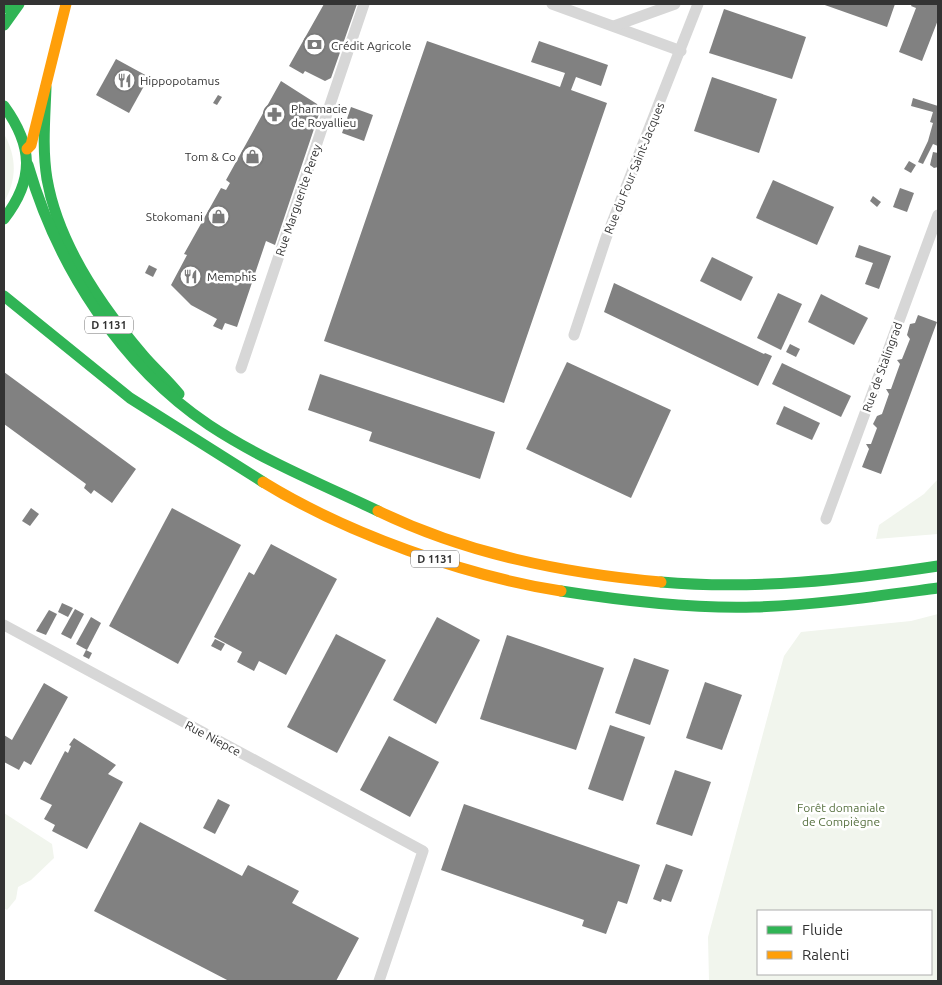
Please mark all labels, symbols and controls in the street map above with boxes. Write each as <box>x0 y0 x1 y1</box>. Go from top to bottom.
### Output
bank icon: Crédit Agricole <box>303 33 327 57</box>
place label: Crédit Agricole <box>331 39 411 52</box>
restaurant icon: Hippopotamus <box>112 68 136 92</box>
place label: Hippopotamus <box>140 74 220 87</box>
street label: Rue du Four Saint-Jacques <box>602 100 666 236</box>
place label: Pharmacie de Royallieu <box>291 102 356 129</box>
pharmacy icon: Pharmacie de Royallieu <box>263 103 287 127</box>
street label: Rue Marguerite Perey <box>273 142 323 258</box>
shop icon: Tom & Co <box>240 144 264 168</box>
place label: Tom & Co <box>185 150 236 163</box>
shop icon: Stokomani <box>207 204 231 228</box>
place label: Stokomani <box>146 210 203 223</box>
restaurant icon: Memphis <box>179 264 203 288</box>
place label: Memphis <box>207 270 256 283</box>
road number: D 1131 <box>85 316 133 334</box>
street label: Rue de Stalingrad <box>860 320 904 414</box>
road number: D 1131 <box>411 550 459 568</box>
street label: Rue Niepce <box>183 718 243 758</box>
park label: Forêt domaniale de Compiègne <box>797 801 885 828</box>
legend <box>757 910 932 975</box>
text: Fluide <box>802 921 843 938</box>
text: Ralenti <box>802 946 849 963</box>

